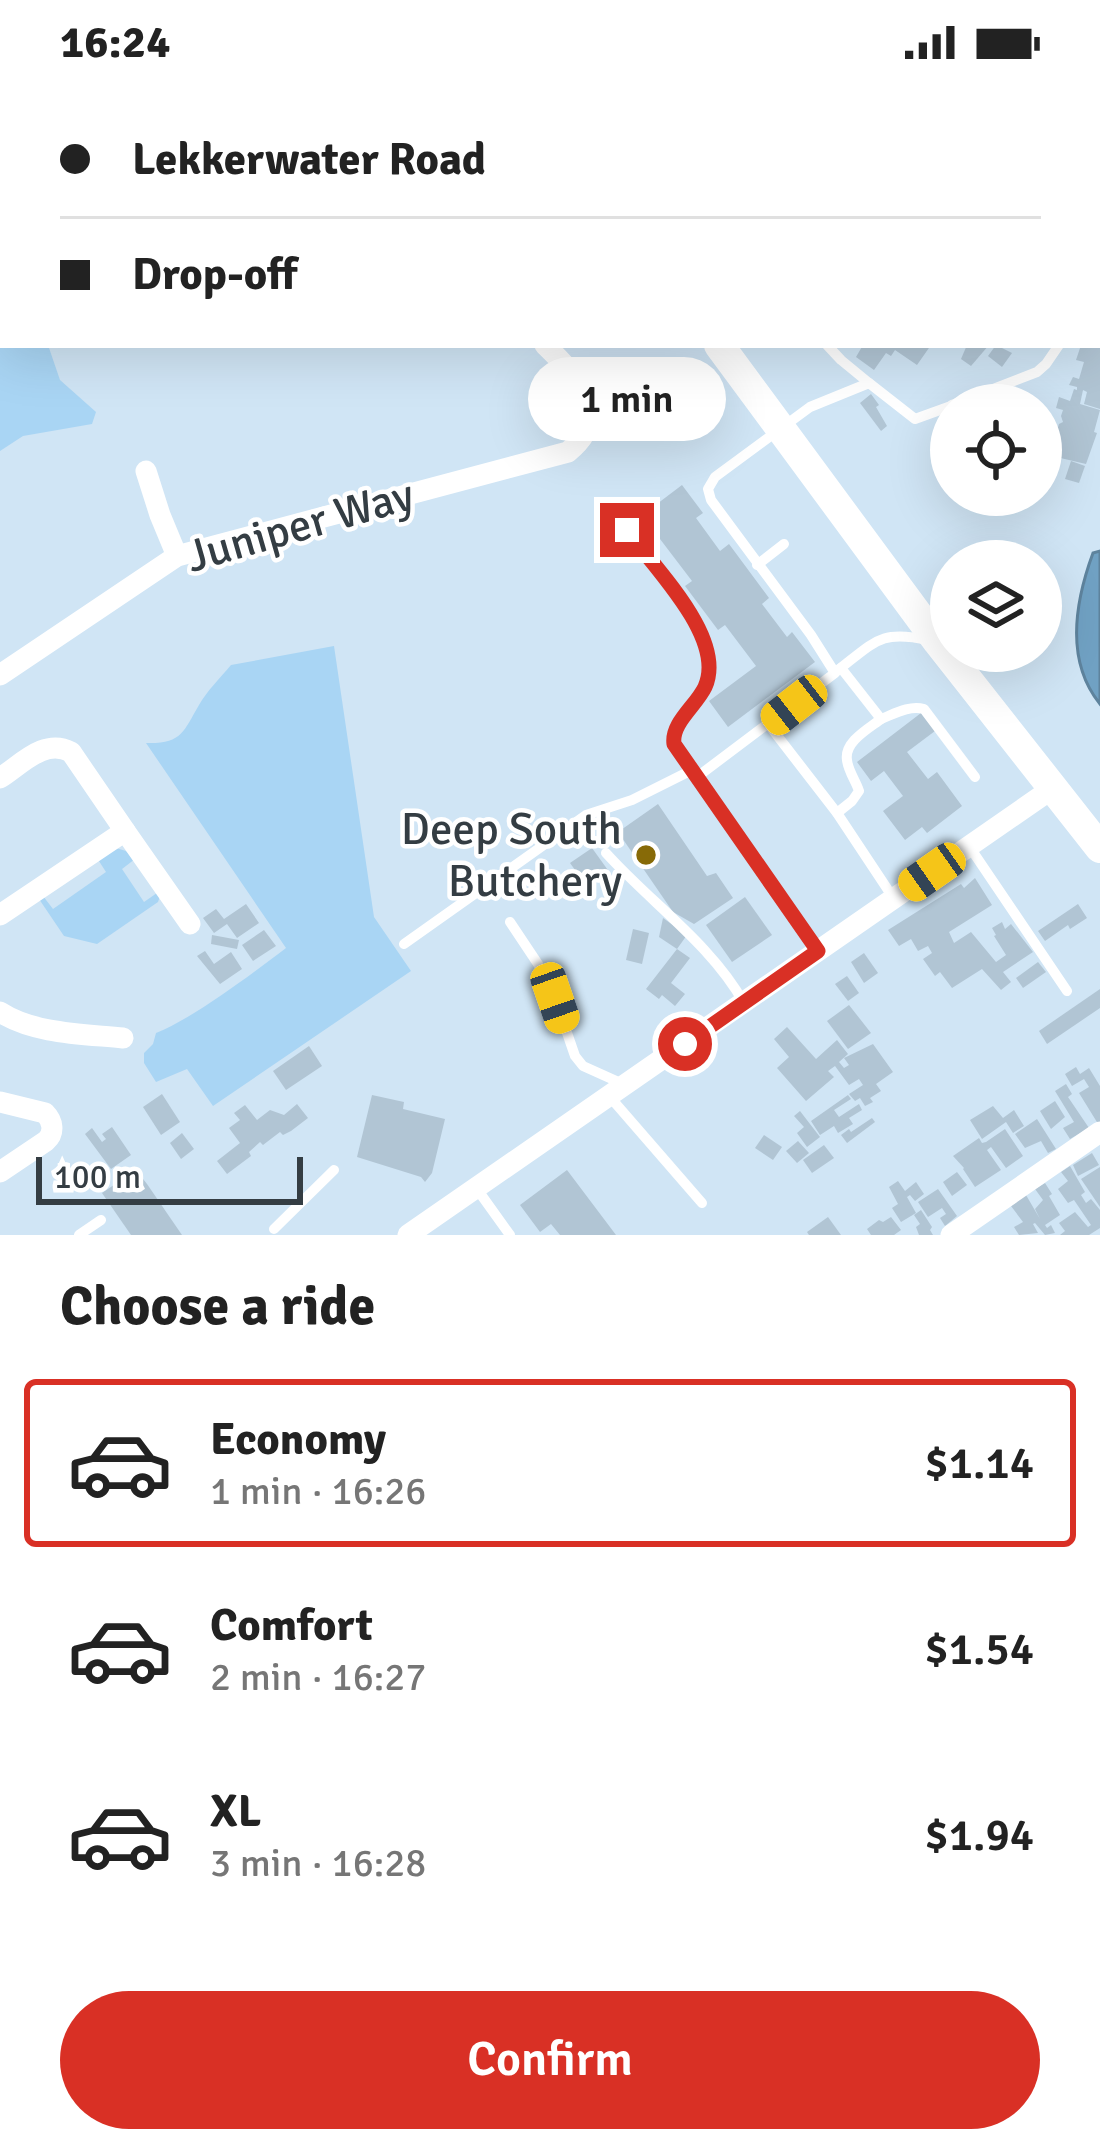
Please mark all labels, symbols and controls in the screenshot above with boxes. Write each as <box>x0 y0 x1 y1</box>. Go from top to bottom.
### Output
text: 16:24 <box>60 15 170 70</box>
text: Lekkerwater Road <box>132 132 486 187</box>
text: Drop-off <box>132 247 297 302</box>
callout: 1 min <box>528 356 726 440</box>
text: 1 min <box>580 375 674 423</box>
map controls <box>930 384 1062 672</box>
button: locate <box>930 384 1062 516</box>
street label: Juniper Way <box>180 467 420 585</box>
route end <box>600 503 654 557</box>
button: layers <box>930 540 1062 672</box>
car <box>755 669 833 741</box>
place label: Deep South Butchery <box>401 802 622 909</box>
car <box>892 837 972 907</box>
marker: Deep South Butchery <box>633 842 659 868</box>
car <box>526 958 584 1038</box>
route start <box>658 1017 712 1071</box>
scale bar <box>36 1151 303 1204</box>
text: 100 m <box>54 1157 141 1198</box>
text: Choose a ride <box>60 1273 375 1340</box>
icon: car <box>66 1409 174 1517</box>
text: Economy <box>210 1412 386 1467</box>
text: $1.14 <box>924 1436 1034 1491</box>
text: 1 min · 16:26 <box>210 1467 426 1515</box>
icon: car <box>66 1595 174 1703</box>
text: Comfort <box>210 1598 373 1653</box>
text: $1.54 <box>924 1622 1034 1677</box>
text: 2 min · 16:27 <box>210 1653 426 1701</box>
icon: car <box>66 1781 174 1889</box>
text: XL <box>210 1784 261 1839</box>
text: $1.94 <box>924 1808 1034 1863</box>
text: 3 min · 16:28 <box>210 1839 426 1887</box>
button: Confirm <box>60 1991 1040 2129</box>

